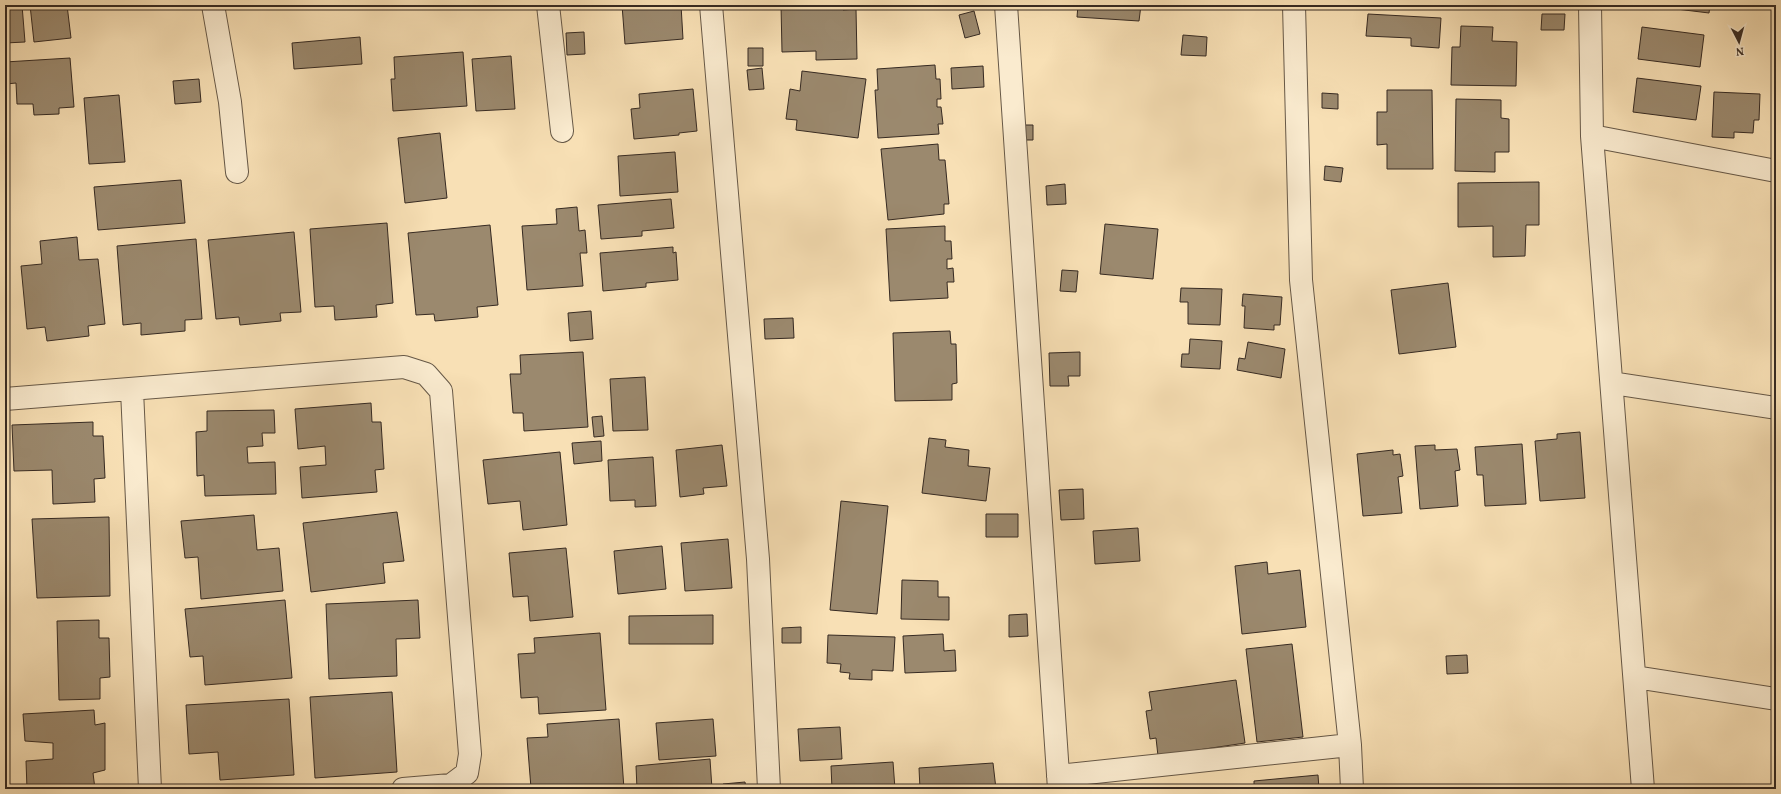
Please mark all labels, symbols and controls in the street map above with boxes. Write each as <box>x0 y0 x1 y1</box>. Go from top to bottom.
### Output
north arrow <box>1719 22 1759 62</box>
text: N <box>1735 43 1745 58</box>

